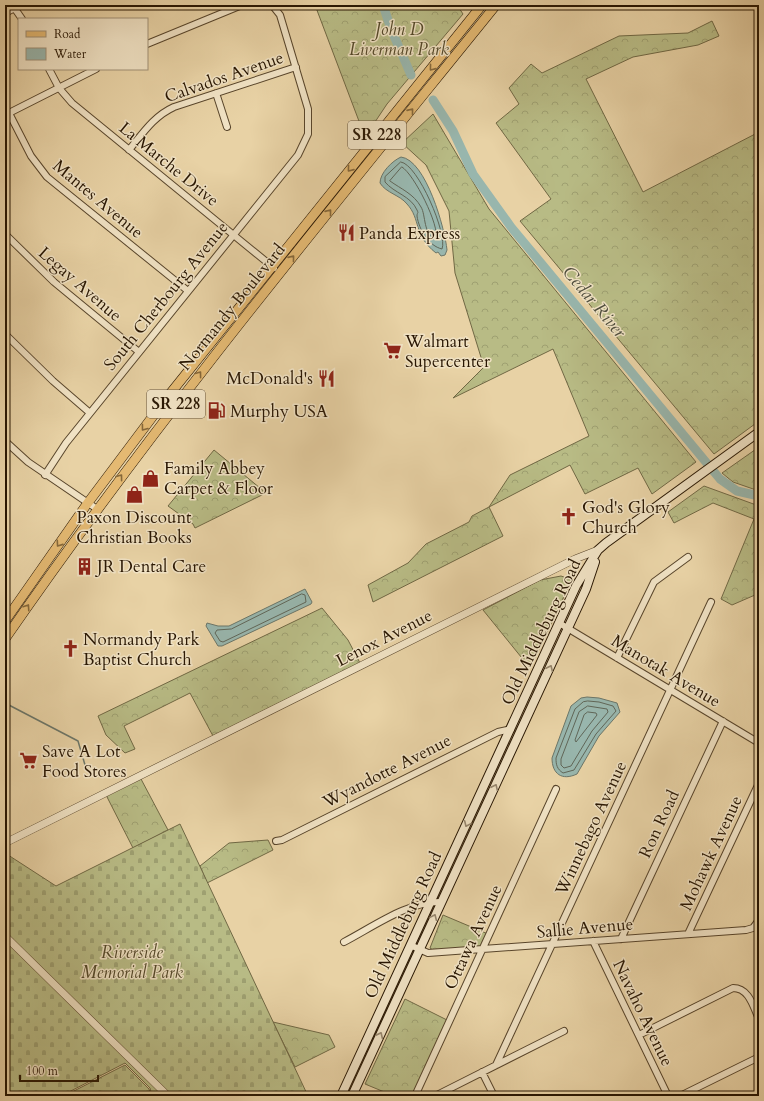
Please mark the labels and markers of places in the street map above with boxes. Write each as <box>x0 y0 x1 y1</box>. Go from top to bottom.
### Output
place label: Panda Express <box>359 222 461 245</box>
restaurant icon: Panda Express <box>336 223 356 243</box>
place label: Walmart Supercenter <box>404 330 491 373</box>
supermarket icon: Walmart Supercenter <box>382 341 402 361</box>
place label: McDonald's <box>226 367 313 390</box>
restaurant icon: McDonald's <box>316 368 336 388</box>
place label: Murphy USA <box>230 400 329 423</box>
fuel station icon: Murphy USA <box>207 401 227 421</box>
place label: Family Abbey Carpet & Floor <box>164 457 274 500</box>
shop icon: Family Abbey Carpet & Floor <box>141 468 161 488</box>
shop icon: Paxon Discount Christian Books <box>124 485 144 505</box>
place label: God's Glory Church <box>582 496 670 539</box>
place label: Paxon Discount Christian Books <box>76 506 192 549</box>
church icon: God's Glory Church <box>559 507 579 527</box>
place label: JR Dental Care <box>94 555 206 578</box>
building icon: JR Dental Care <box>74 556 94 576</box>
place label: Normandy Park Baptist Church <box>83 628 200 671</box>
church icon: Normandy Park Baptist Church <box>60 639 80 659</box>
place label: Save A Lot Food Stores <box>42 740 127 783</box>
supermarket icon: Save A Lot Food Stores <box>19 751 39 771</box>

